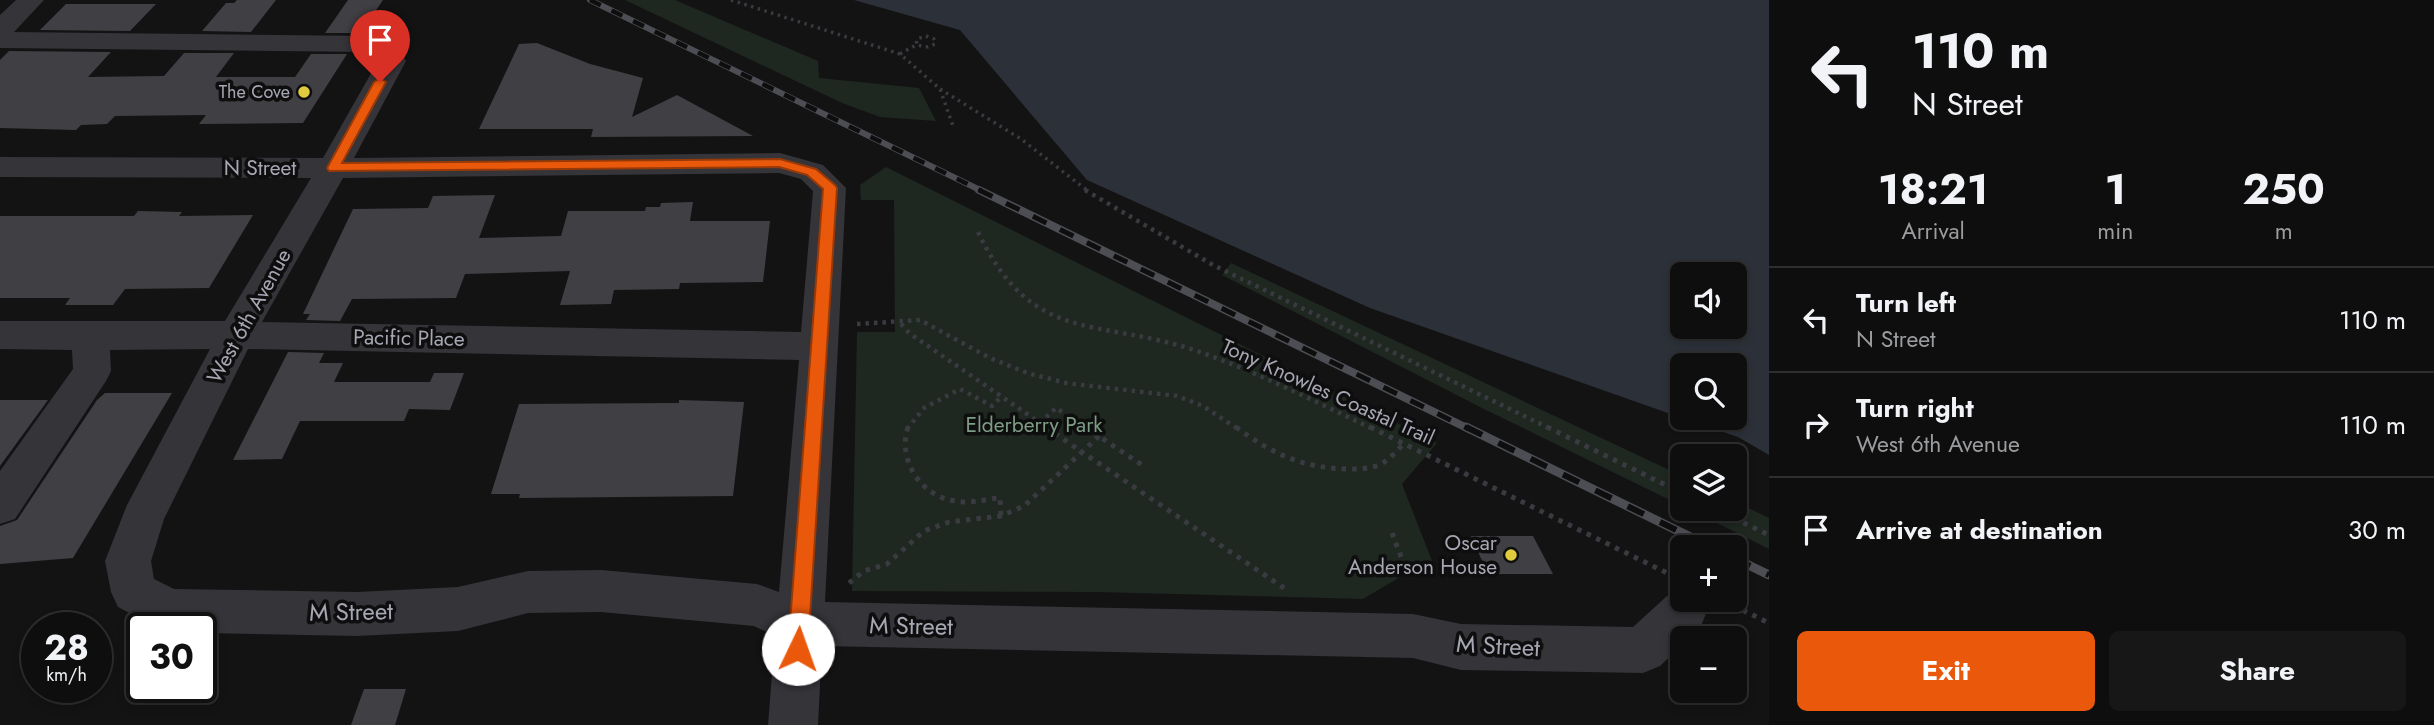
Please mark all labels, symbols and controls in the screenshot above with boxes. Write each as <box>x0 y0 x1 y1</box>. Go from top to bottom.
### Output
pin <box>350 10 410 82</box>
text: 110 m <box>1912 16 2049 86</box>
icon: arrive <box>361 21 399 59</box>
icon: left <box>1797 28 1888 119</box>
place label: The Cove <box>219 79 290 105</box>
text: N Street <box>1912 81 2023 127</box>
marker: The Cove <box>296 84 312 100</box>
street label: N Street <box>224 153 296 183</box>
text: 18:21 <box>1878 159 1988 220</box>
text: 1 <box>2105 159 2126 220</box>
text: 250 <box>2242 159 2325 220</box>
text: Arrival <box>1901 214 1965 248</box>
text: min <box>2097 214 2133 248</box>
text: m <box>2275 214 2293 248</box>
street label: West 6th Avenue <box>200 243 298 389</box>
map controls <box>1670 262 1747 703</box>
button: sound <box>1670 262 1747 339</box>
text: Turn left <box>1856 284 1956 322</box>
icon: left <box>1797 301 1835 339</box>
text: 110 m <box>2339 301 2406 339</box>
street label: Pacific Place <box>353 322 465 354</box>
text: N Street <box>1856 322 1936 356</box>
street label: Tony Knowles Coastal Trail <box>1217 331 1439 453</box>
button: search <box>1670 353 1747 430</box>
text: Turn right <box>1856 389 1974 427</box>
icon: right <box>1797 406 1835 444</box>
text: 110 m <box>2339 406 2406 444</box>
park label: Elderberry Park <box>965 410 1103 440</box>
text: West 6th Avenue <box>1856 427 2020 461</box>
button: layers <box>1670 444 1747 521</box>
icon: arrive <box>1797 511 1835 549</box>
text: Arrive at destination <box>1856 511 2103 549</box>
text: 30 m <box>2348 511 2406 549</box>
place label: Oscar Anderson House <box>1348 528 1498 582</box>
button: + <box>1670 535 1747 612</box>
marker: Oscar Anderson House <box>1503 547 1519 563</box>
street label: M Street <box>309 593 393 630</box>
street label: M Street <box>869 607 953 644</box>
speed limit sign: 30 <box>126 612 217 703</box>
position arrow <box>761 612 835 686</box>
text: 28 <box>44 623 89 673</box>
street label: M Street <box>1455 626 1541 665</box>
button: − <box>1670 626 1747 703</box>
button: Exit <box>1797 631 2095 711</box>
button: Share <box>2109 631 2406 711</box>
text: km/h <box>46 662 87 688</box>

